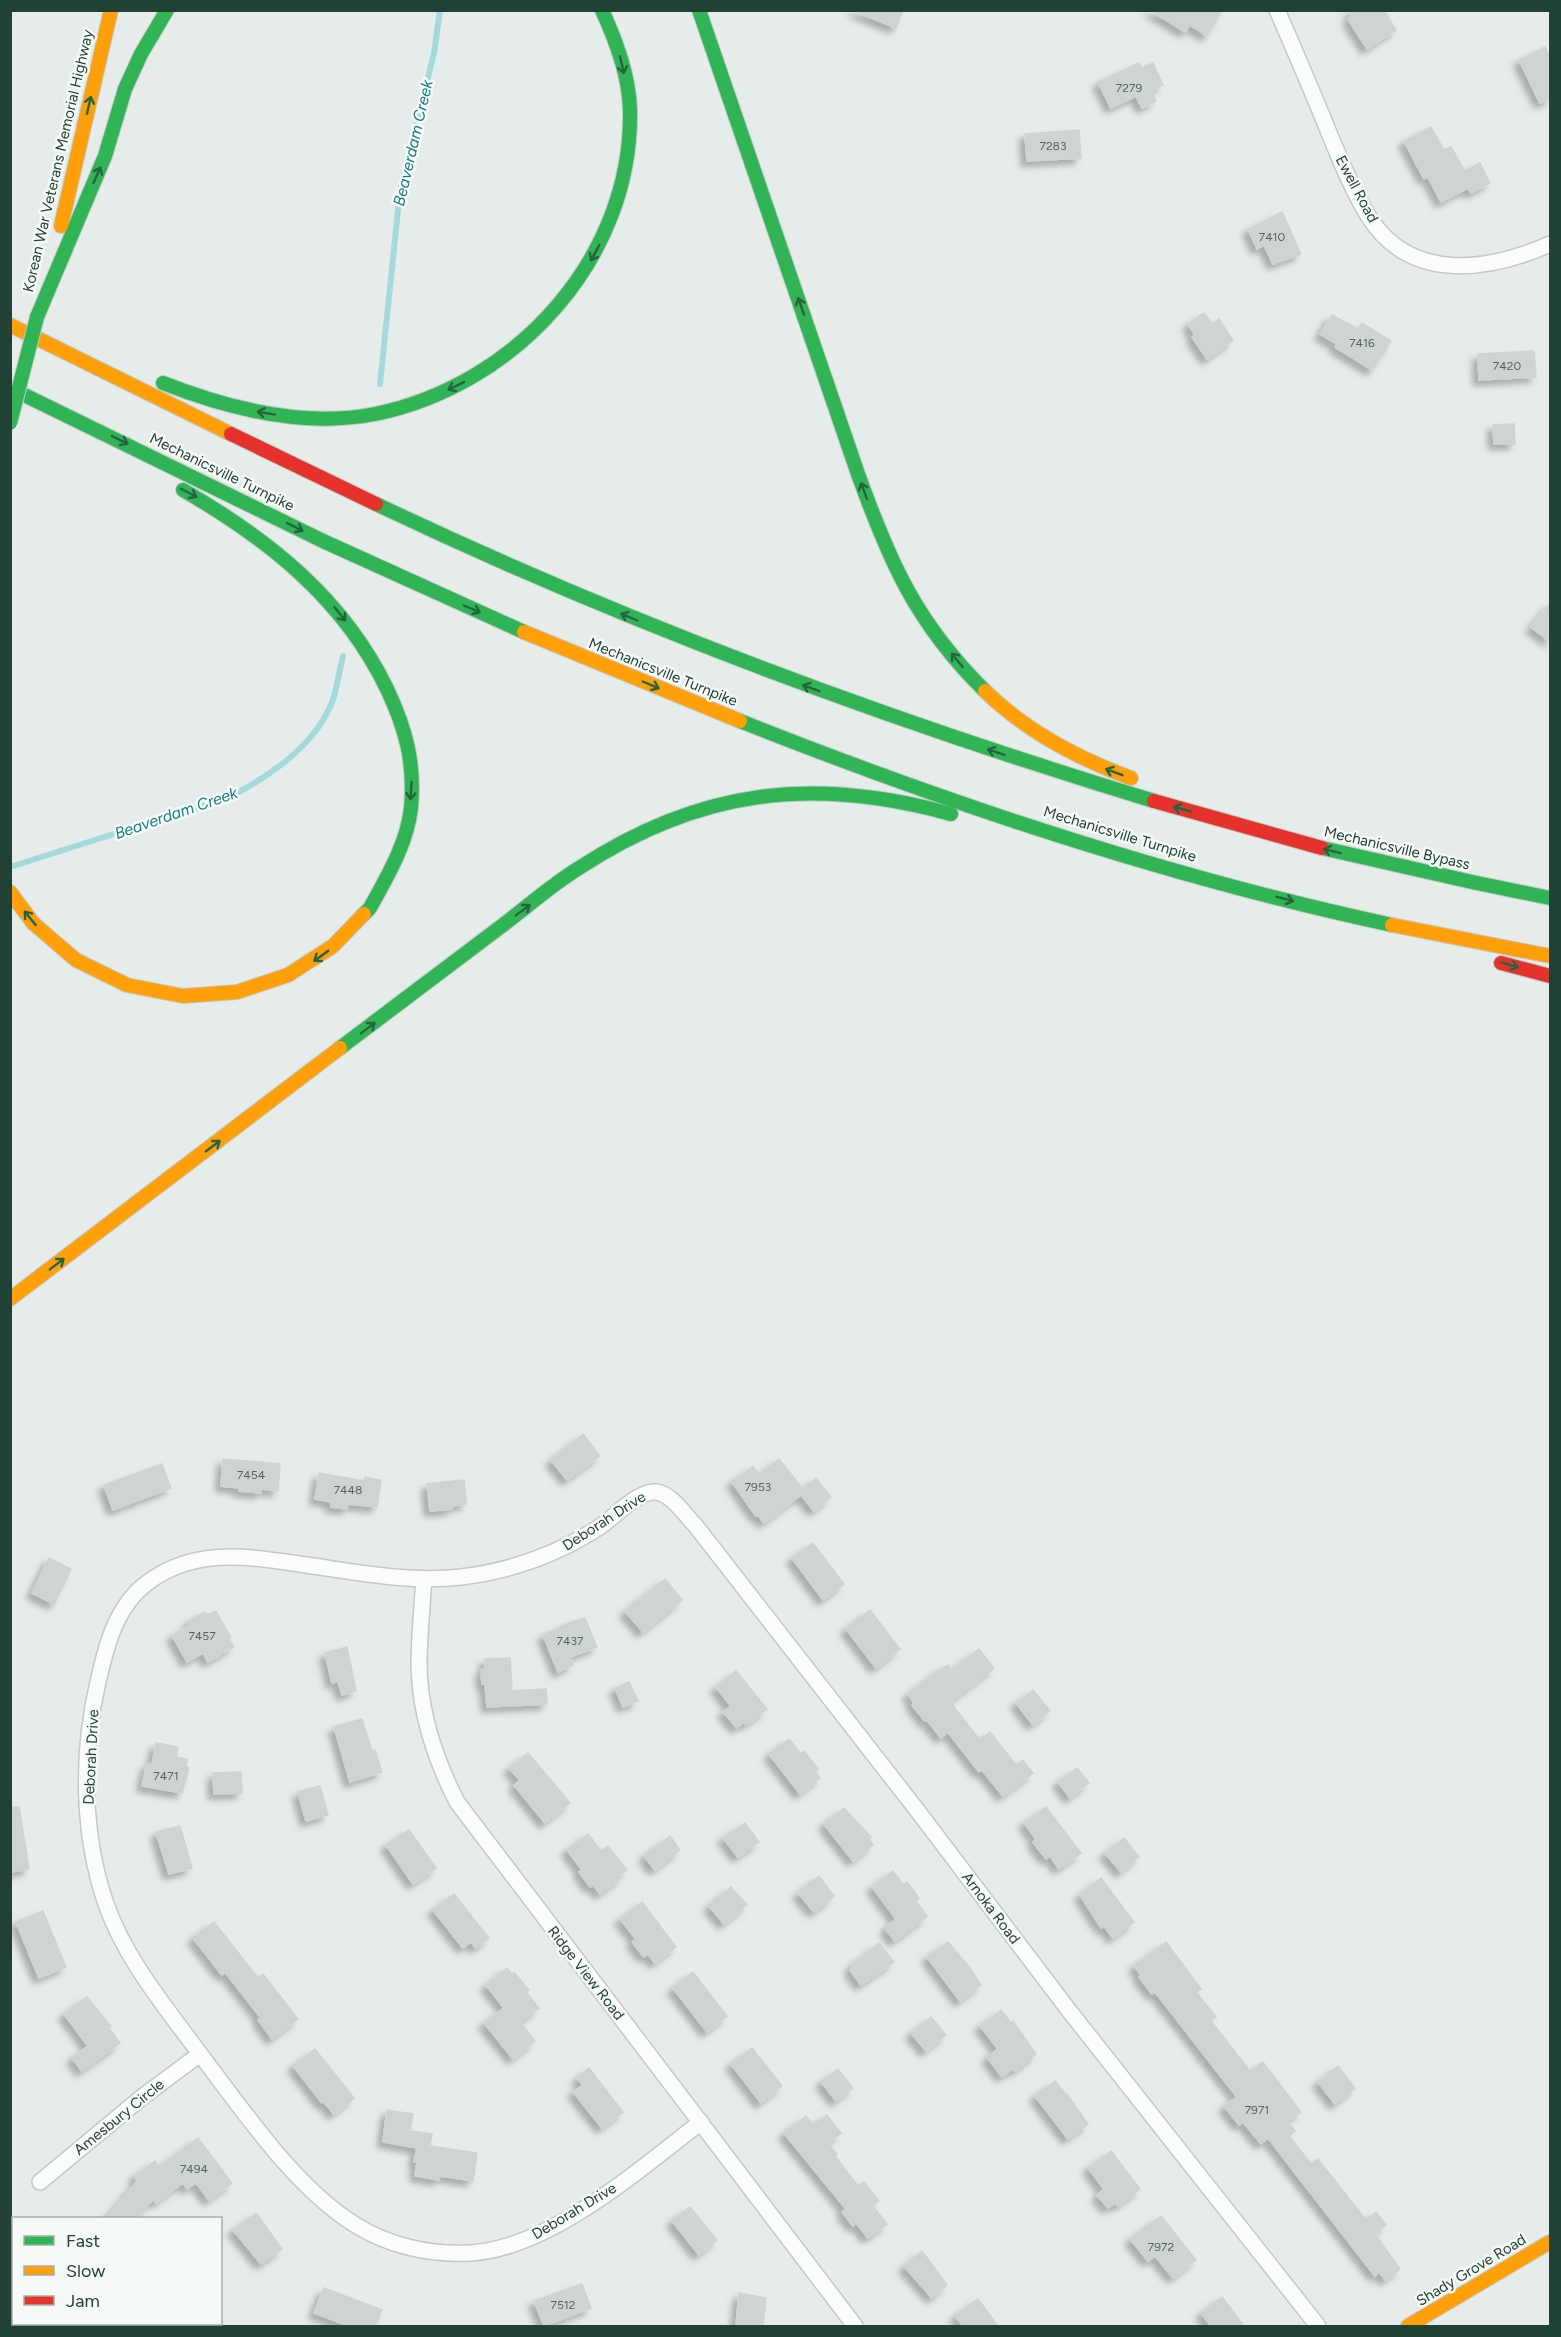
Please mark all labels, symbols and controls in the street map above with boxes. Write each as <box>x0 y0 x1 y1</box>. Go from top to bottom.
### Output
street label: Korean War Veterans Memorial Highway <box>19 28 97 294</box>
one-way arrow <box>617 55 629 74</box>
water label: Beaverdam Creek <box>389 77 437 208</box>
house number: 7279 <box>1116 81 1142 95</box>
one-way arrow <box>84 96 96 115</box>
house number: 7283 <box>1039 139 1067 153</box>
street label: Ewell Road <box>1332 152 1382 226</box>
one-way arrow <box>92 167 103 185</box>
house number: 7410 <box>1259 230 1286 244</box>
one-way arrow <box>588 245 600 262</box>
one-way arrow <box>794 297 805 316</box>
house number: 7416 <box>1349 336 1375 350</box>
house number: 7420 <box>1493 359 1521 373</box>
one-way arrow <box>447 381 465 393</box>
one-way arrow <box>257 407 277 418</box>
street label: Mechanicsville Turnpike <box>147 429 297 515</box>
one-way arrow <box>110 435 128 447</box>
one-way arrow <box>858 482 869 501</box>
one-way arrow <box>180 487 197 499</box>
one-way arrow <box>285 522 303 533</box>
one-way arrow <box>462 604 480 615</box>
one-way arrow <box>334 606 347 622</box>
one-way arrow <box>621 611 639 623</box>
street label: Mechanicsville Turnpike <box>586 634 740 710</box>
one-way arrow <box>951 653 964 669</box>
one-way arrow <box>641 680 660 691</box>
one-way arrow <box>802 681 821 692</box>
one-way arrow <box>987 745 1005 756</box>
one-way arrow <box>1106 766 1124 777</box>
one-way arrow <box>405 780 416 800</box>
water label: Beaverdam Creek <box>112 783 241 843</box>
street label: Mechanicsville Turnpike <box>1041 802 1199 866</box>
one-way arrow <box>1173 803 1192 815</box>
street label: Mechanicsville Bypass <box>1322 822 1472 874</box>
one-way arrow <box>1323 844 1342 856</box>
one-way arrow <box>1275 894 1294 906</box>
one-way arrow <box>514 904 530 916</box>
one-way arrow <box>23 910 36 926</box>
one-way arrow <box>313 949 329 962</box>
one-way arrow <box>1500 960 1519 971</box>
one-way arrow <box>359 1022 375 1034</box>
one-way arrow <box>204 1140 220 1153</box>
one-way arrow <box>49 1258 65 1270</box>
house number: 7454 <box>237 1468 266 1482</box>
house number: 7953 <box>745 1480 771 1494</box>
house number: 7448 <box>334 1483 362 1497</box>
street label: Deborah Drive <box>559 1487 649 1555</box>
house number: 7457 <box>188 1629 216 1643</box>
house number: 7437 <box>557 1634 584 1648</box>
street label: Deborah Drive <box>80 1709 102 1805</box>
house number: 7471 <box>153 1769 179 1783</box>
street label: Arnoka Road <box>958 1869 1024 1947</box>
street label: Ridge View Road <box>544 1922 628 2024</box>
street label: Amesbury Circle <box>70 2075 168 2159</box>
house number: 7971 <box>1245 2103 1269 2117</box>
house number: 7494 <box>180 2162 209 2176</box>
street label: Deborah Drive <box>528 2179 620 2243</box>
legend <box>12 2217 222 2325</box>
text: Fast <box>66 2230 100 2252</box>
street label: Shady Grove Road <box>1413 2230 1529 2310</box>
house number: 7972 <box>1148 2240 1174 2254</box>
text: Slow <box>66 2260 105 2282</box>
text: Jam <box>66 2290 100 2312</box>
house number: 7512 <box>550 2298 576 2312</box>

